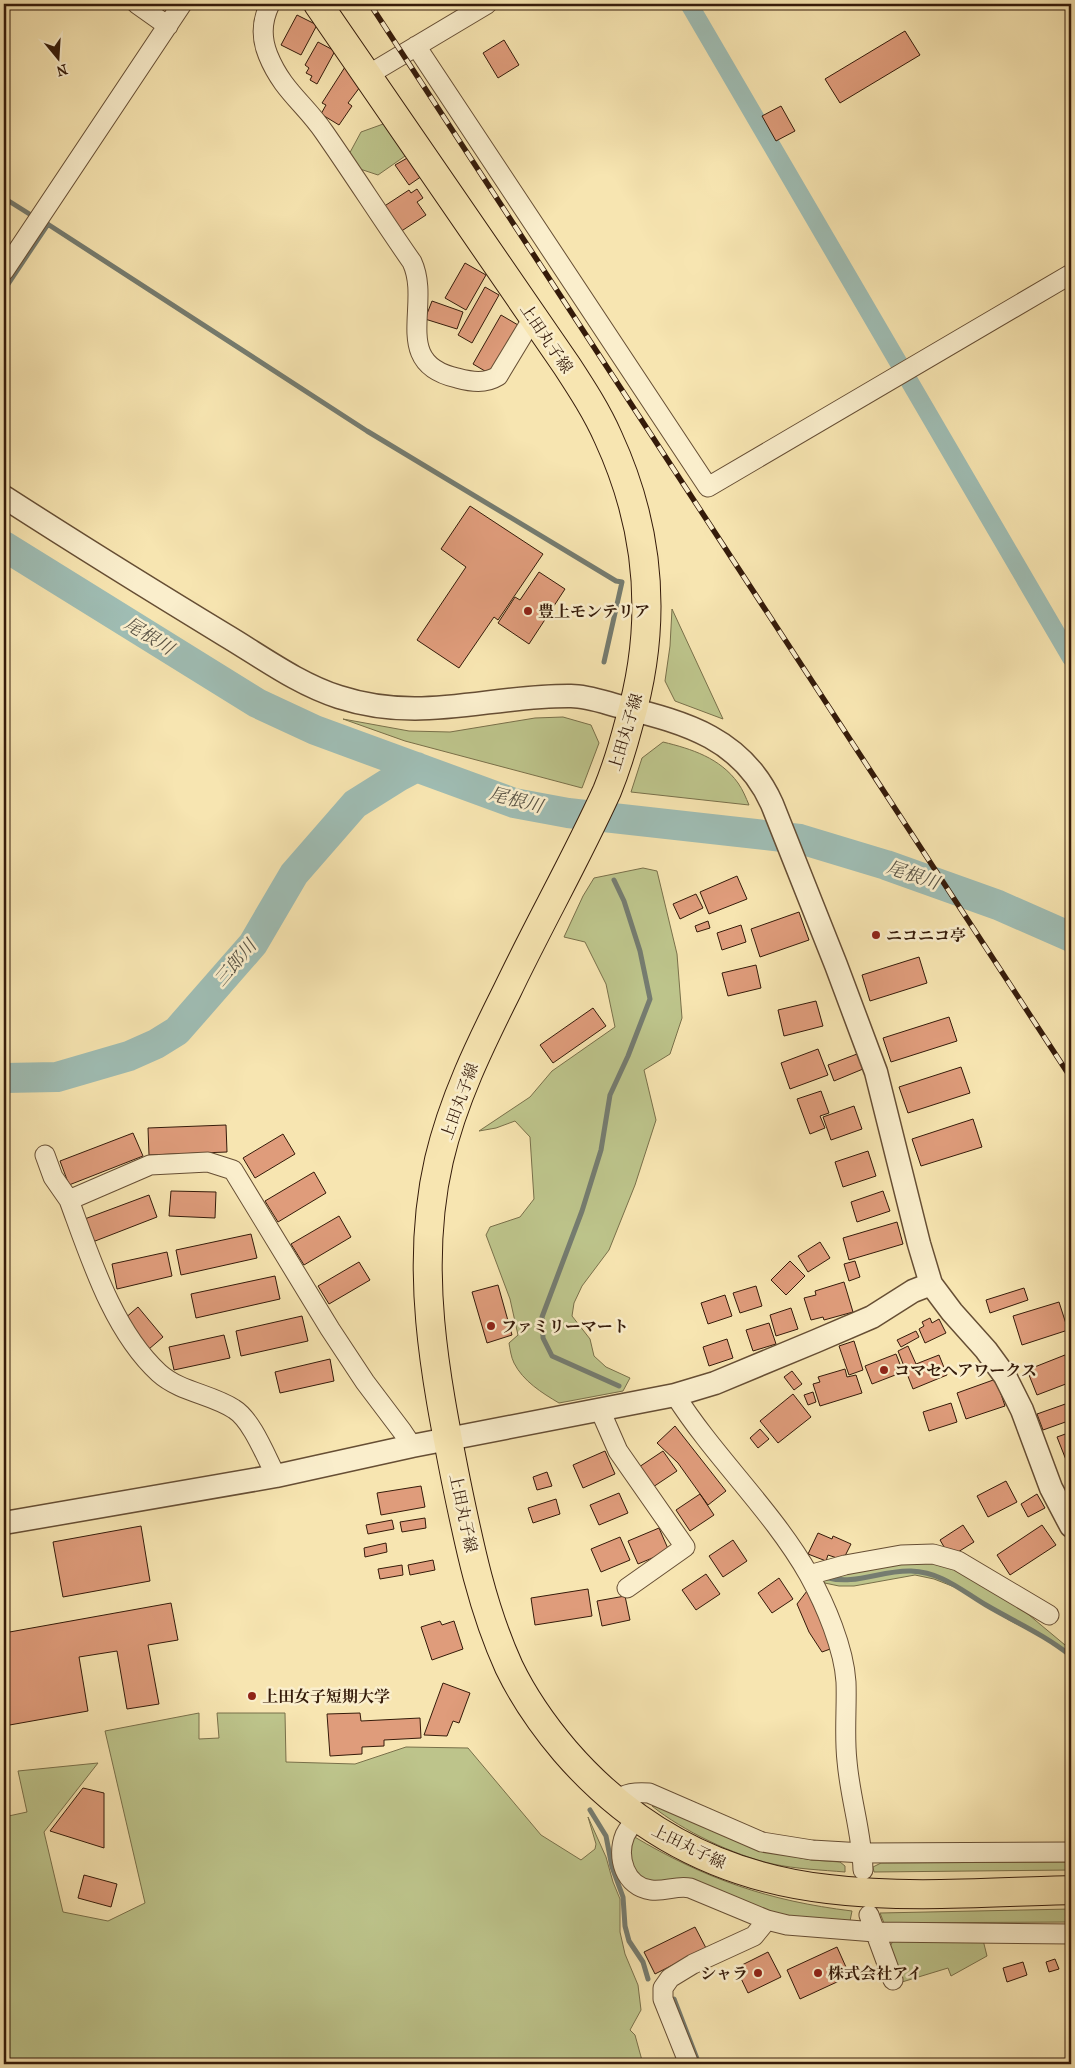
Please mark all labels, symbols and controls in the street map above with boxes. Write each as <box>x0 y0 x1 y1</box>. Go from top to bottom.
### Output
north arrow <box>32 32 82 82</box>
text: N <box>54 60 70 80</box>
street label: 上田丸子線 <box>516 300 577 377</box>
place label: 豊上モンテリア <box>538 602 650 621</box>
marker: 豊上モンテリア <box>522 605 534 617</box>
water label: 尾根川 <box>120 613 179 661</box>
street label: 上田丸子線 <box>605 691 646 773</box>
water label: 尾根川 <box>487 783 547 818</box>
water label: 尾根川 <box>884 857 944 895</box>
place label: ニコニコ亭 <box>886 926 966 945</box>
marker: ニコニコ亭 <box>870 929 882 941</box>
water label: 三郎川 <box>210 934 262 991</box>
street label: 上田丸子線 <box>437 1060 482 1142</box>
place label: ファミリーマート <box>501 1317 629 1336</box>
marker: ファミリーマート <box>485 1320 497 1332</box>
place label: コマセヘアワークス <box>894 1361 1037 1380</box>
marker: コマセヘアワークス <box>878 1364 890 1376</box>
street label: 上田丸子線 <box>446 1472 481 1554</box>
place label: 上田女子短期大学 <box>262 1687 390 1706</box>
marker: 上田女子短期大学 <box>246 1690 258 1702</box>
street label: 上田丸子線 <box>649 1820 729 1873</box>
place label: シャラ <box>700 1964 748 1983</box>
place label: 株式会社アイ <box>828 1964 923 1983</box>
marker: シャラ <box>752 1967 764 1979</box>
marker: 株式会社アイ <box>812 1967 824 1979</box>

